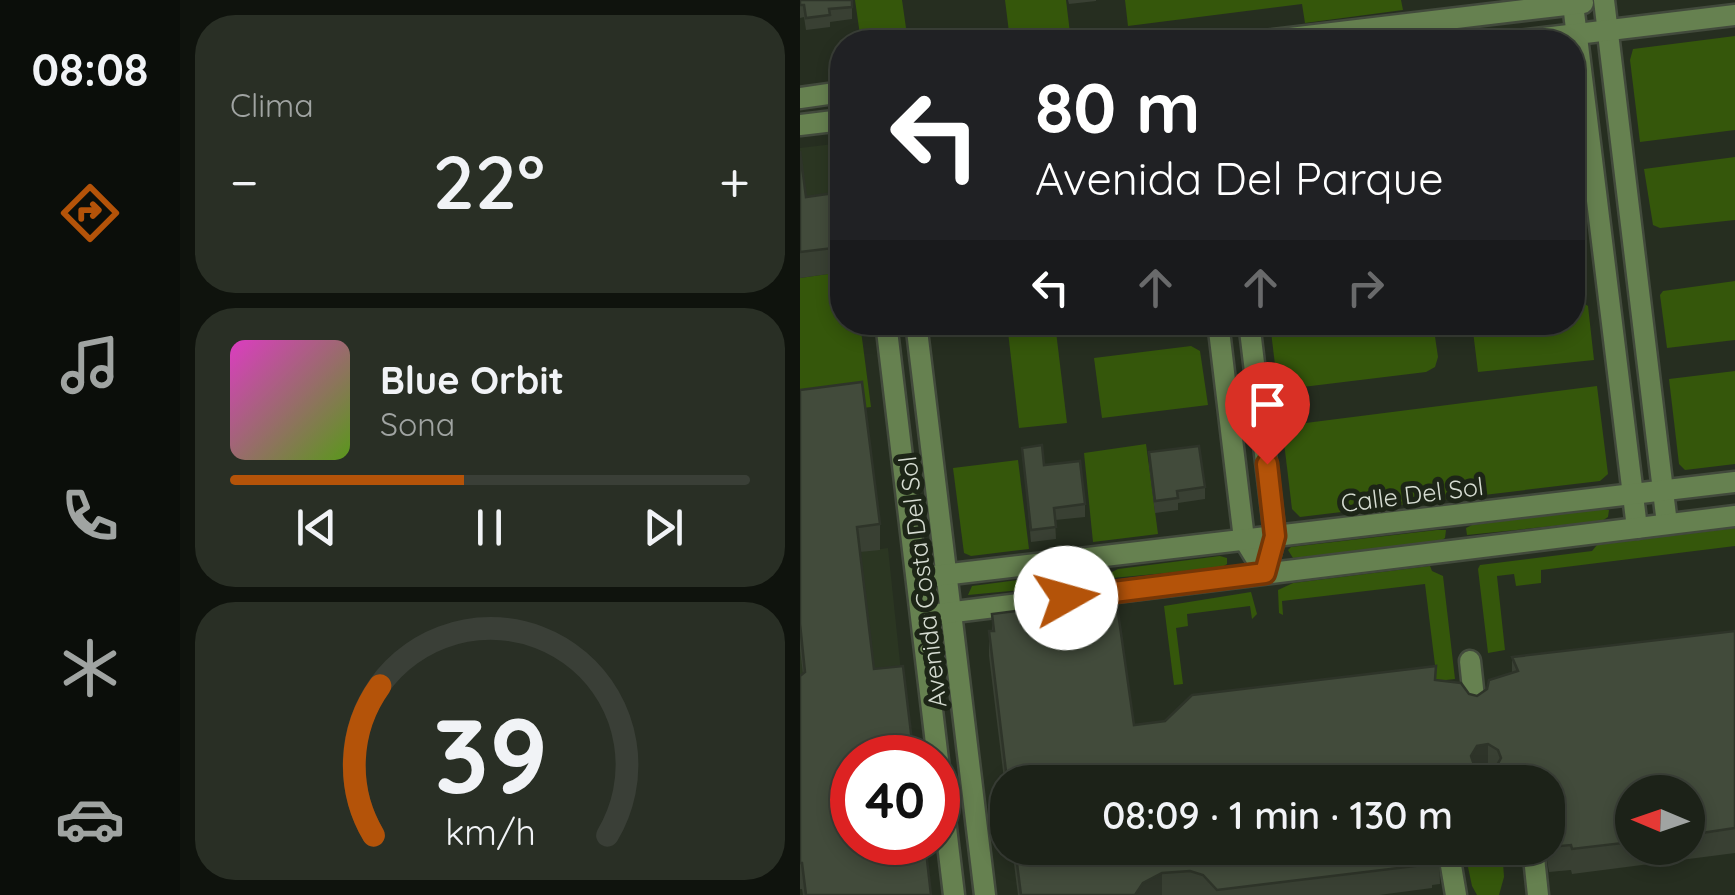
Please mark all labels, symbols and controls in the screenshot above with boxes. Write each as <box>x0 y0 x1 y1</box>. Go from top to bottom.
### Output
text: 08:08 <box>32 41 148 97</box>
text: 80 m <box>1035 63 1200 151</box>
icon: left <box>870 70 1000 200</box>
text: Clima <box>230 85 314 125</box>
text: 22° <box>433 134 545 228</box>
text: − <box>230 147 259 216</box>
text: + <box>719 147 750 216</box>
text: Avenida Del Parque <box>1035 150 1444 206</box>
icon: directions <box>55 178 125 248</box>
icon: left <box>1023 260 1078 315</box>
icon: ahead <box>1128 260 1183 315</box>
icon: ahead <box>1233 260 1288 315</box>
icon: right <box>1338 260 1393 315</box>
icon: music <box>55 330 125 400</box>
text: Blue Orbit <box>380 356 564 404</box>
pin <box>1225 362 1310 465</box>
icon: arrive <box>1240 377 1295 432</box>
text: Sona <box>380 404 455 444</box>
street label: Avenida Costa Del Sol <box>891 455 953 709</box>
street label: Calle Del Sol <box>1339 470 1485 518</box>
icon: phone <box>55 481 125 551</box>
icon: previous <box>289 500 344 555</box>
icon: pause <box>462 500 517 555</box>
icon: next <box>636 500 691 555</box>
position arrow <box>1014 546 1118 650</box>
icon: climate <box>55 633 125 703</box>
text: 39 <box>433 689 547 819</box>
speed limit sign: 40 <box>830 735 960 865</box>
north arrow <box>1615 775 1705 865</box>
map controls <box>1615 775 1705 865</box>
icon: car <box>55 784 125 854</box>
text: 08:09 · 1 min · 130 m <box>1102 791 1453 839</box>
text: km/h <box>445 809 535 854</box>

